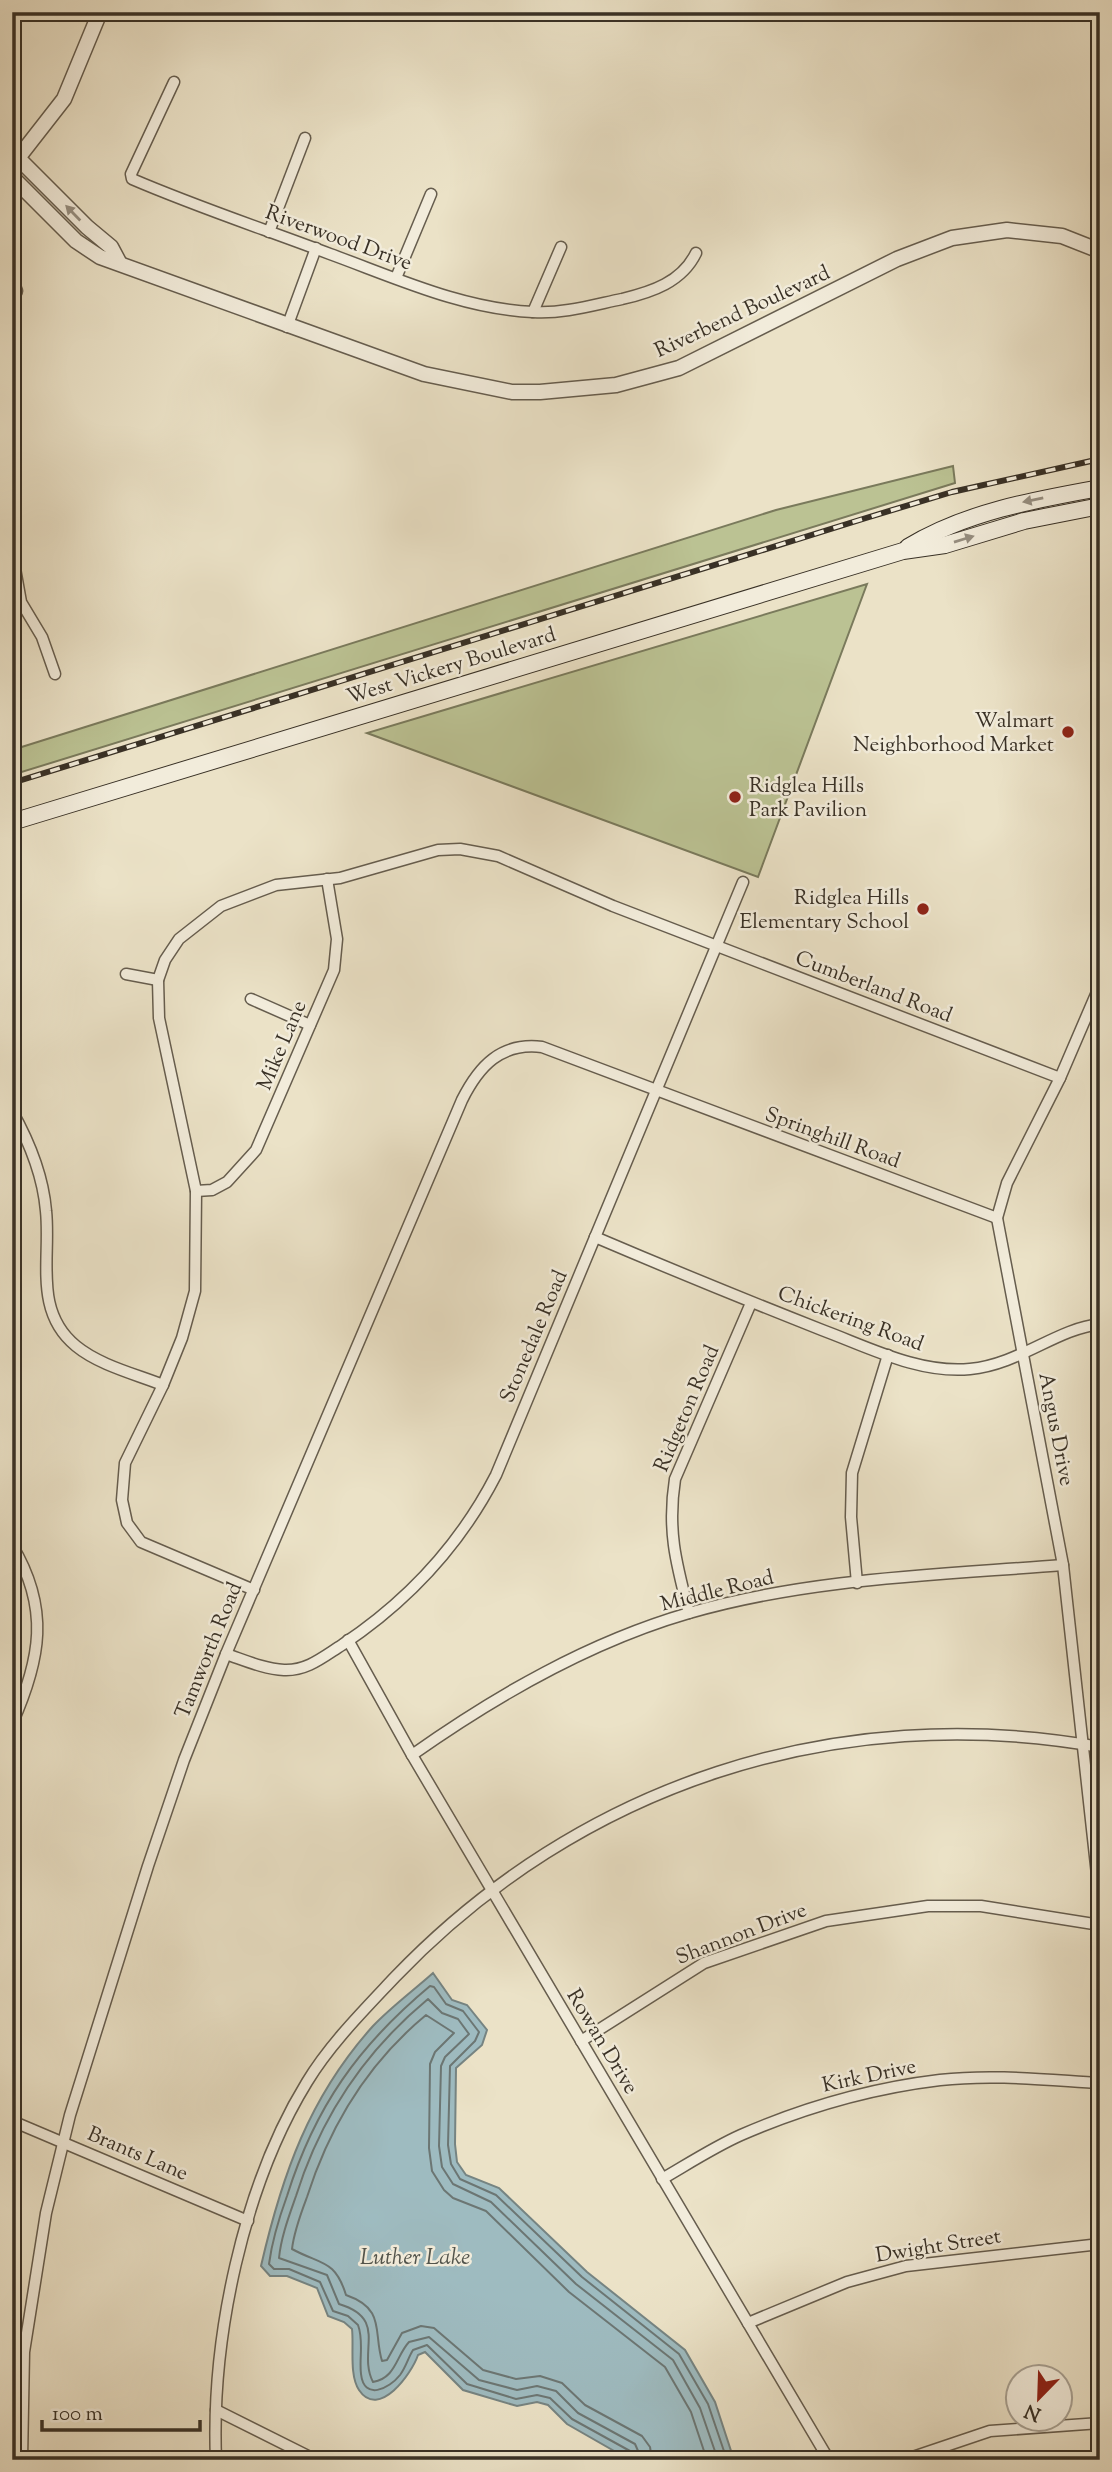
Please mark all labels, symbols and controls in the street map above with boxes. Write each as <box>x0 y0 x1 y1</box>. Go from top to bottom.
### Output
street label: Riverwood Drive <box>261 198 416 279</box>
one-way arrow <box>65 205 81 222</box>
street label: Riverbend Boulevard <box>650 259 836 367</box>
one-way arrow <box>1022 495 1044 506</box>
one-way arrow <box>954 533 975 544</box>
street label: West Vickery Boulevard <box>343 621 560 713</box>
place label: Walmart Neighborhood Market <box>853 707 1054 761</box>
marker: Walmart Neighborhood Market <box>1060 724 1076 740</box>
place label: Ridglea Hills Park Pavilion <box>749 772 867 826</box>
marker: Ridglea Hills Park Pavilion <box>727 789 743 805</box>
place label: Ridglea Hills Elementary School <box>740 884 909 938</box>
marker: Ridglea Hills Elementary School <box>915 901 931 917</box>
street label: Cumberland Road <box>790 944 956 1032</box>
street label: Mike Lane <box>250 996 315 1095</box>
street label: Springhill Road <box>760 1100 904 1177</box>
street label: Stonedale Road <box>493 1266 576 1408</box>
street label: Chickering Road <box>773 1280 928 1360</box>
street label: Ridgeton Road <box>648 1341 728 1477</box>
street label: Angus Drive <box>1029 1370 1081 1489</box>
street label: Middle Road <box>658 1563 777 1621</box>
street label: Tamworth Road <box>169 1578 251 1724</box>
street label: Shannon Drive <box>672 1896 812 1974</box>
street label: Rowan Drive <box>558 1984 645 2100</box>
street label: Kirk Drive <box>820 2052 919 2102</box>
street label: Brants Lane <box>82 2120 192 2190</box>
street label: Dwight Street <box>874 2222 1003 2272</box>
water label: Luther Lake <box>360 2242 470 2275</box>
north arrow <box>1004 2364 1074 2434</box>
scale bar <box>42 2388 200 2432</box>
text: N <box>1021 2396 1046 2427</box>
text: 100 m <box>52 2400 103 2430</box>

